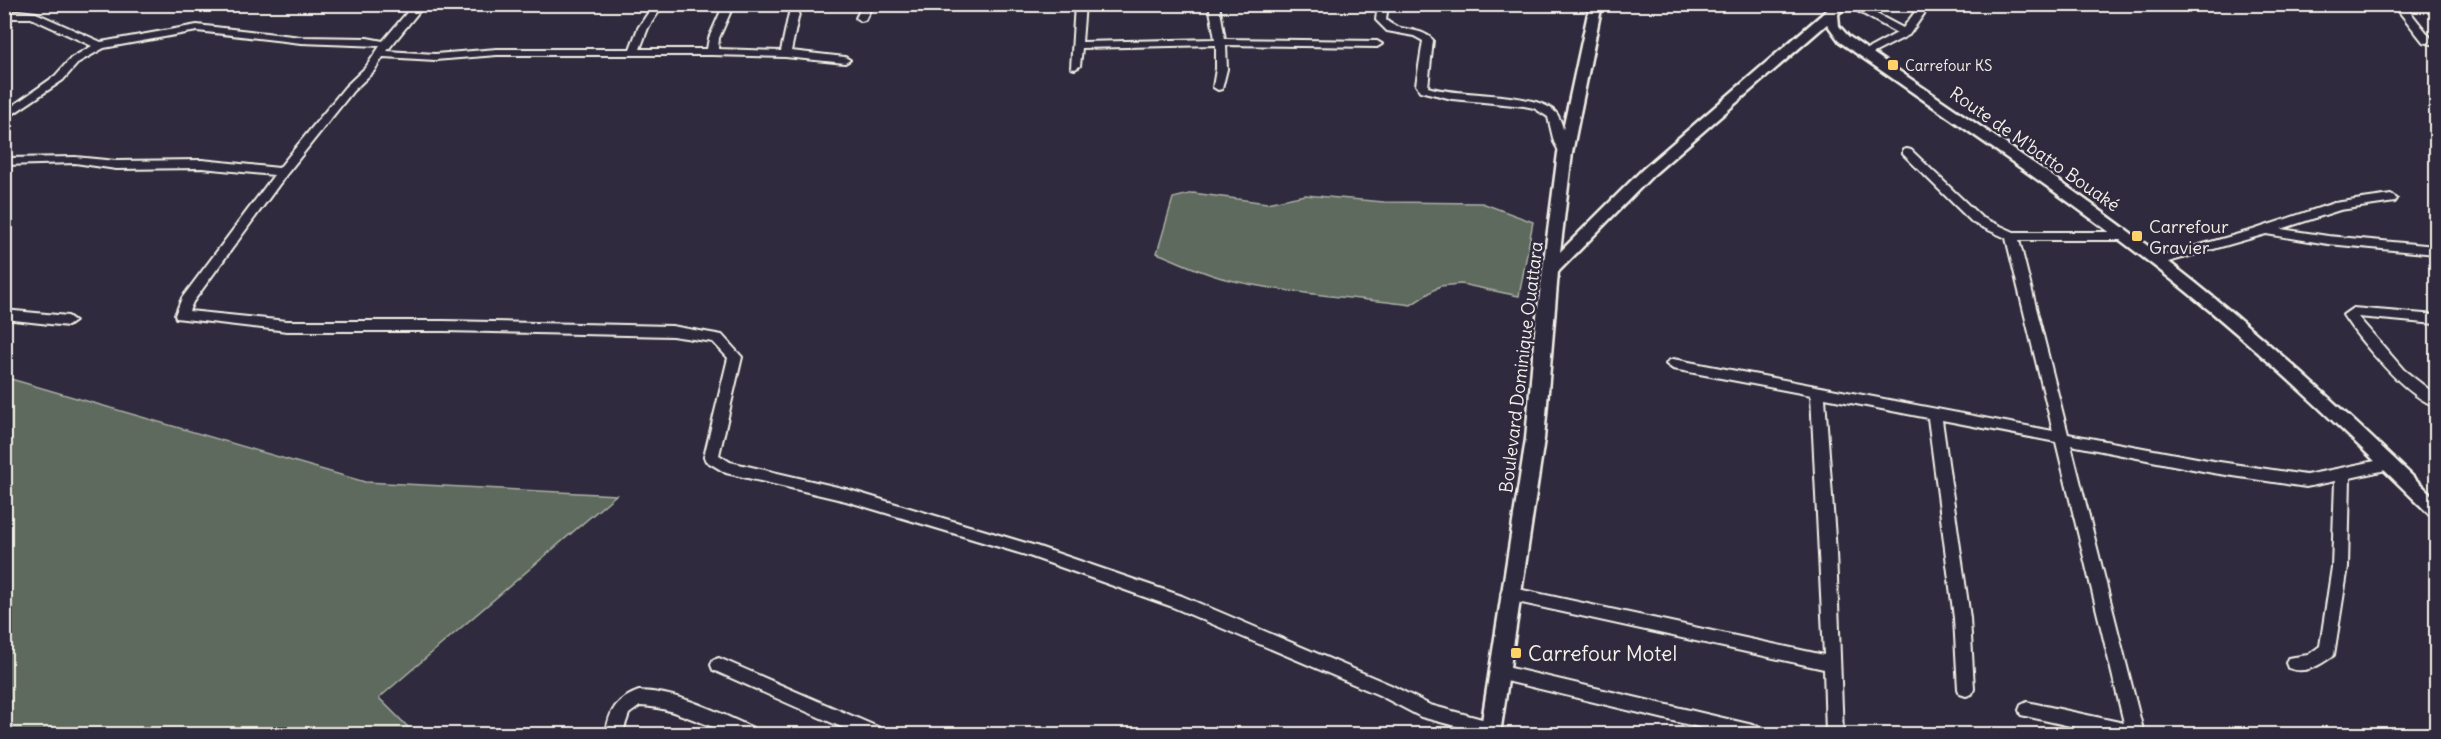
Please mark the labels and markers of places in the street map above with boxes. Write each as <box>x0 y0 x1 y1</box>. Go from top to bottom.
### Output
place label: Carrefour KS <box>1905 56 1992 75</box>
marker: Carrefour KS <box>1886 58 1900 72</box>
place label: Carrefour Gravier <box>2149 215 2229 259</box>
marker: Carrefour Gravier <box>2130 229 2144 243</box>
place label: Carrefour Motel <box>1528 640 1677 667</box>
marker: Carrefour Motel <box>1509 646 1523 660</box>

